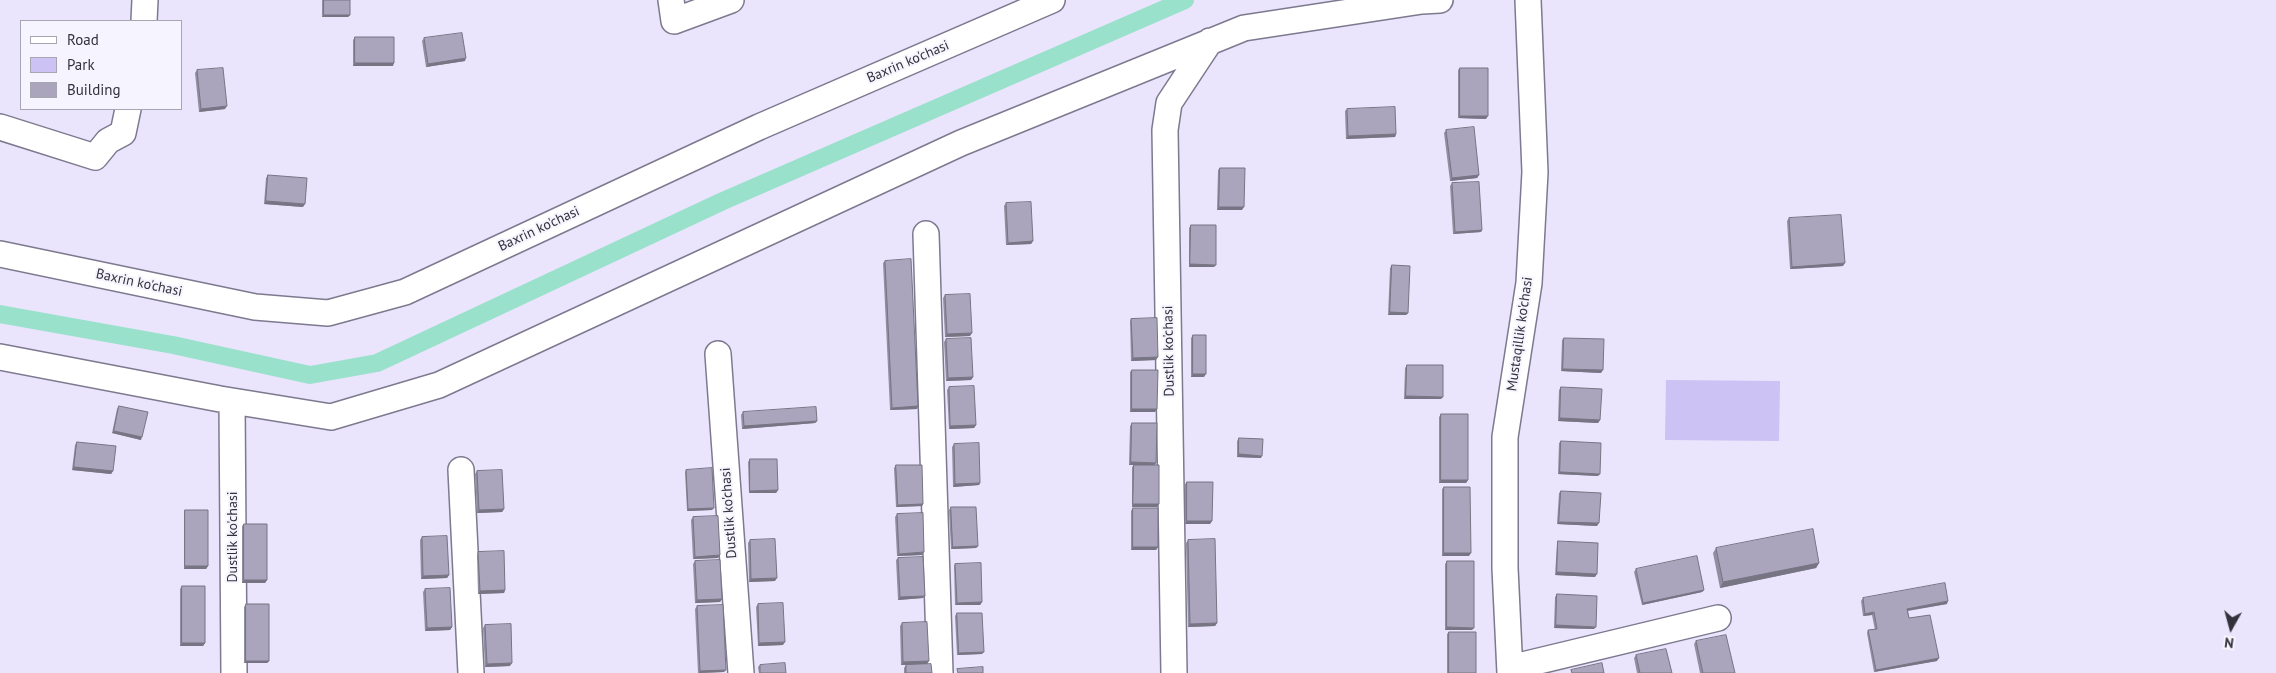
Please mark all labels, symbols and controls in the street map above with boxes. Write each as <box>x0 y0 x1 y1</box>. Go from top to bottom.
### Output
legend <box>20 20 182 110</box>
text: Road <box>67 30 99 49</box>
street label: Baxrin ko'chasi <box>864 37 952 87</box>
text: Park <box>67 55 95 74</box>
text: Building <box>67 80 121 99</box>
street label: Baxrin ko'chasi <box>496 203 582 255</box>
street label: Baxrin ko'chasi <box>94 266 184 300</box>
street label: Mustaqillik ko'chasi <box>1504 276 1536 392</box>
street label: Dustlik ko'chasi <box>1160 305 1178 397</box>
street label: Dustlik ko'chasi <box>717 467 741 559</box>
street label: Dustlik ko'chasi <box>225 491 241 583</box>
north arrow <box>2206 603 2256 653</box>
text: N <box>2224 633 2235 652</box>

